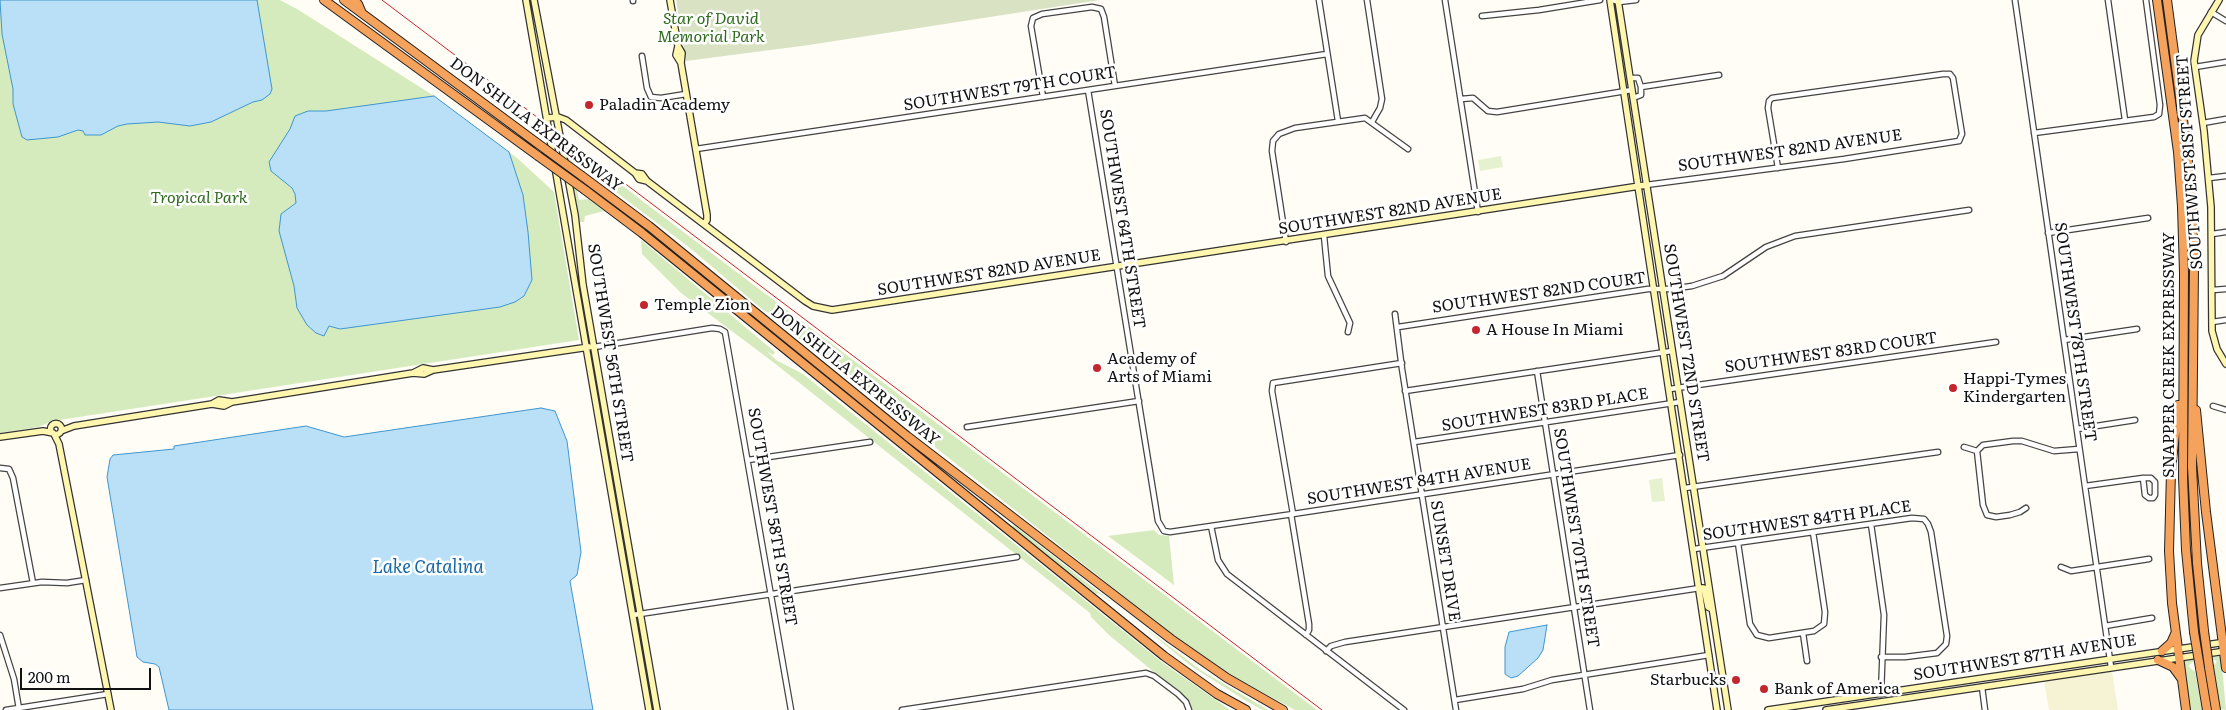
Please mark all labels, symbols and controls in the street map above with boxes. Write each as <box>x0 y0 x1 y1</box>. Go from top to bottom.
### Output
park label: Star of David Memorial Park <box>657 9 765 47</box>
street label: DON SHULA EXPRESSWAY <box>446 54 626 196</box>
street label: SOUTHWEST 81ST STREET <box>2173 54 2207 270</box>
street label: SOUTHWEST 79TH COURT <box>902 63 1118 115</box>
place label: Paladin Academy <box>599 95 730 115</box>
marker: Paladin Academy <box>583 99 595 111</box>
street label: SOUTHWEST 64TH STREET <box>1095 108 1149 330</box>
street label: SOUTHWEST 82ND AVENUE <box>1677 126 1903 176</box>
street label: SOUTHWEST 82ND AVENUE <box>1277 185 1503 239</box>
park label: Tropical Park <box>151 188 247 208</box>
street label: SOUTHWEST 78TH STREET <box>2050 221 2100 443</box>
street label: SNAPPER CREEK EXPRESSWAY <box>2159 232 2179 478</box>
street label: SOUTHWEST 56TH STREET <box>583 242 637 464</box>
street label: SOUTHWEST 72ND STREET <box>1659 242 1713 464</box>
street label: SOUTHWEST 82ND AVENUE <box>876 246 1102 300</box>
street label: SOUTHWEST 82ND COURT <box>1431 268 1647 318</box>
place label: Temple Zion <box>654 295 750 315</box>
marker: Temple Zion <box>638 299 650 311</box>
street label: DON SHULA EXPRESSWAY <box>767 302 943 450</box>
place label: A House In Miami <box>1486 320 1623 340</box>
marker: A House In Miami <box>1470 324 1482 336</box>
street label: SOUTHWEST 83RD COURT <box>1723 329 1939 377</box>
place label: Academy of Arts of Miami <box>1107 349 1212 387</box>
marker: Academy of Arts of Miami <box>1091 362 1103 374</box>
place label: Happi-Tymes Kindergarten <box>1963 369 2066 407</box>
marker: Happi-Tymes Kindergarten <box>1947 382 1959 394</box>
street label: SOUTHWEST 83RD PLACE <box>1440 384 1650 436</box>
street label: SOUTHWEST 58TH STREET <box>743 406 801 628</box>
street label: SOUTHWEST 70TH STREET <box>1549 427 1603 649</box>
street label: SOUTHWEST 84TH AVENUE <box>1306 455 1532 509</box>
street label: SOUTHWEST 84TH PLACE <box>1701 497 1913 545</box>
street label: SUNSET DRIVE <box>1426 499 1464 623</box>
water label: Lake Catalina <box>372 557 484 579</box>
street label: SOUTHWEST 87TH AVENUE <box>1912 631 2138 685</box>
scale bar <box>22 658 154 690</box>
text: 200 m <box>28 665 71 688</box>
place label: Starbucks <box>1650 670 1726 690</box>
marker: Starbucks <box>1730 674 1742 686</box>
place label: Bank of America <box>1774 679 1900 699</box>
marker: Bank of America <box>1758 683 1770 695</box>

